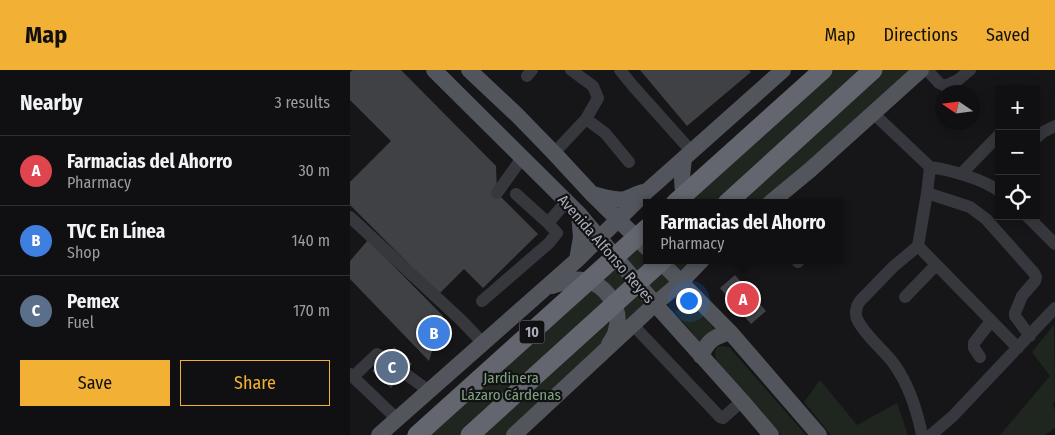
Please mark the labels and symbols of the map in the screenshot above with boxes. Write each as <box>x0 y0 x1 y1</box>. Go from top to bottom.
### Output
north arrow <box>935 85 980 130</box>
street label: Avenida Alfonso Reyes <box>554 191 658 307</box>
pin: A <box>727 280 759 318</box>
your location <box>676 288 702 314</box>
pin: B <box>418 314 450 352</box>
road number: 10 <box>520 320 544 344</box>
pin: C <box>376 348 408 386</box>
park label: Jardinera Lázaro Cárdenas <box>461 369 561 404</box>

